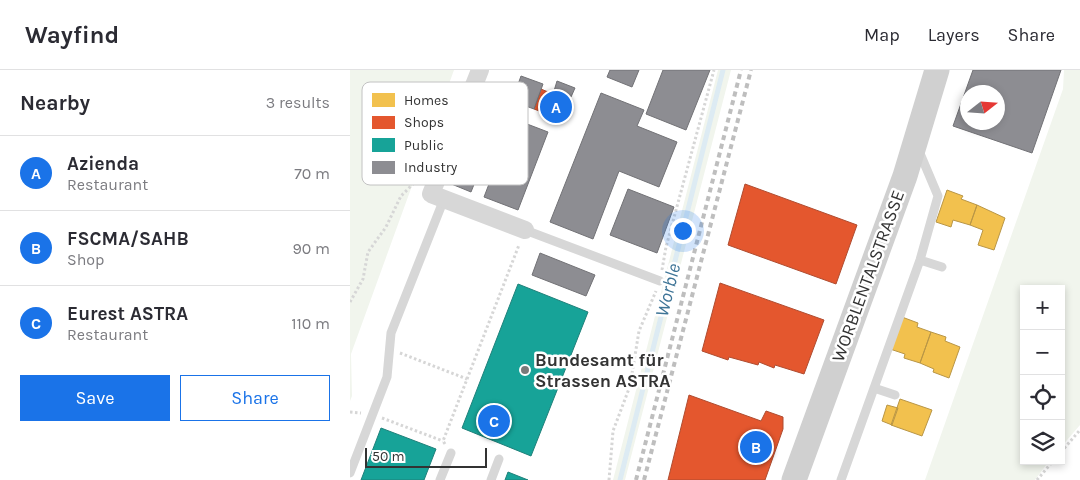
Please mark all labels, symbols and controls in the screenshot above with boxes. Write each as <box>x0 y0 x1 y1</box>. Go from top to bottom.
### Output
text: Wayfind <box>25 21 119 49</box>
text: Map <box>864 24 900 46</box>
text: Layers <box>928 24 980 46</box>
text: Share <box>1008 24 1055 46</box>
legend <box>362 82 528 185</box>
north arrow <box>960 85 1005 130</box>
pin: A <box>540 88 572 126</box>
text: Nearby <box>20 91 90 115</box>
text: Homes <box>404 92 449 109</box>
text: 3 results <box>266 93 330 112</box>
text: Shops <box>404 114 444 131</box>
text: Public <box>404 137 444 154</box>
text: Azienda <box>67 153 139 175</box>
text: Industry <box>404 159 458 176</box>
text: A <box>31 164 41 183</box>
text: 70 m <box>294 164 330 183</box>
text: Restaurant <box>67 175 148 194</box>
street label: WORBLENTALSTRASSE <box>827 187 909 365</box>
your location <box>670 218 696 244</box>
text: FSCMA/SAHB <box>67 228 189 250</box>
text: B <box>31 239 41 258</box>
text: 90 m <box>292 239 330 258</box>
text: Shop <box>67 250 104 269</box>
water label: Worble <box>651 261 685 319</box>
map controls <box>1020 285 1065 465</box>
button: + <box>1020 285 1065 330</box>
text: Eurest ASTRA <box>67 303 188 325</box>
text: C <box>31 314 41 333</box>
text: 110 m <box>291 314 330 333</box>
text: Restaurant <box>67 325 148 344</box>
button: − <box>1020 330 1065 375</box>
place label: Bundesamt für Strassen ASTRA <box>535 349 671 392</box>
marker: Bundesamt für Strassen ASTRA <box>519 364 531 376</box>
button: Save <box>20 375 170 421</box>
button: Share <box>180 375 330 421</box>
button: locate <box>1020 375 1065 420</box>
pin: C <box>478 402 510 440</box>
button: layers <box>1020 420 1065 465</box>
pin: B <box>740 428 772 466</box>
scale bar <box>365 445 488 468</box>
text: 50 m <box>372 448 405 465</box>

